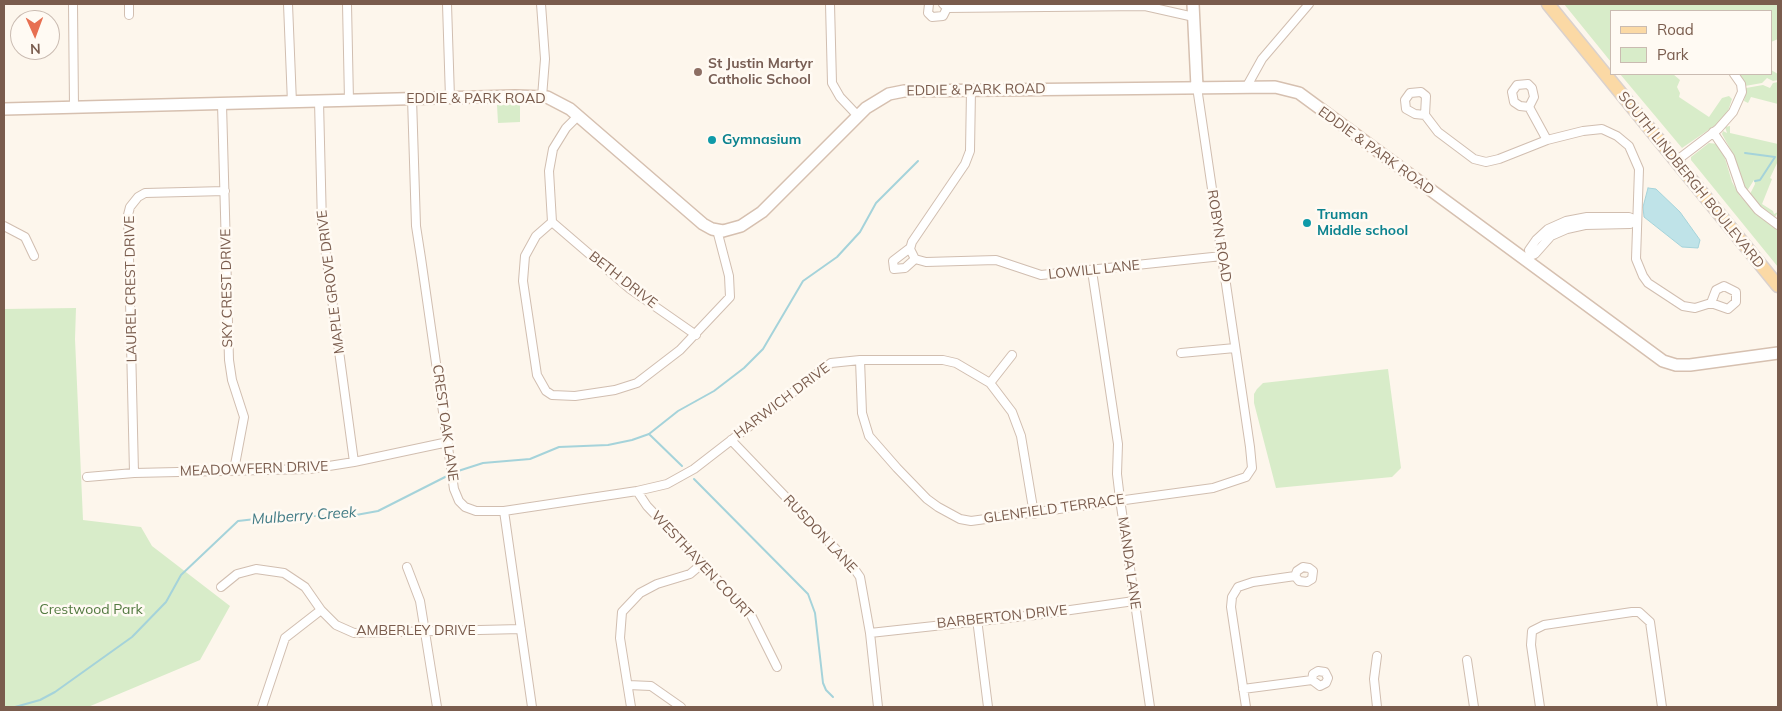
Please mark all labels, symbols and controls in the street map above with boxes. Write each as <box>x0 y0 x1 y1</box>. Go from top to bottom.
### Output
north arrow <box>10 10 60 60</box>
legend <box>1610 10 1772 75</box>
text: Road <box>1657 20 1694 39</box>
text: N <box>30 40 41 58</box>
text: Park <box>1657 45 1689 64</box>
place label: St Justin Martyr Catholic School <box>708 56 813 88</box>
marker: St Justin Martyr Catholic School <box>692 66 704 78</box>
street label: EDDIE & PARK ROAD <box>906 80 1046 100</box>
street label: SOUTH LINDBERGH BOULEVARD <box>1614 88 1768 272</box>
street label: EDDIE & PARK ROAD <box>406 91 546 107</box>
street label: EDDIE & PARK ROAD <box>1315 103 1437 199</box>
place label: Gymnasium <box>722 132 801 148</box>
marker: Gymnasium <box>706 134 718 146</box>
street label: ROBYN ROAD <box>1203 188 1235 284</box>
place label: Truman Middle school <box>1317 207 1408 240</box>
street label: MAPLE GROVE DRIVE <box>314 209 348 355</box>
street label: LAUREL CREST DRIVE <box>121 215 141 363</box>
marker: Truman Middle school <box>1301 217 1313 229</box>
street label: SKY CREST DRIVE <box>218 228 236 348</box>
street label: BETH DRIVE <box>585 248 661 312</box>
street label: LOWILL LANE <box>1047 257 1141 283</box>
street label: HARWICH DRIVE <box>731 360 833 442</box>
street label: CREST OAK LANE <box>428 364 462 482</box>
street label: MEADOWFERN DRIVE <box>179 458 329 480</box>
street label: GLENFIELD TERRACE <box>983 491 1125 527</box>
street label: RUSDON LANE <box>780 492 860 576</box>
water label: Mulberry Creek <box>251 503 357 529</box>
street label: WESTHAVEN COURT <box>648 508 756 622</box>
street label: MANDA LANE <box>1114 516 1144 610</box>
park label: Crestwood Park <box>39 602 143 618</box>
street label: BARBERTON DRIVE <box>936 602 1068 632</box>
street label: AMBERLEY DRIVE <box>356 623 476 639</box>

